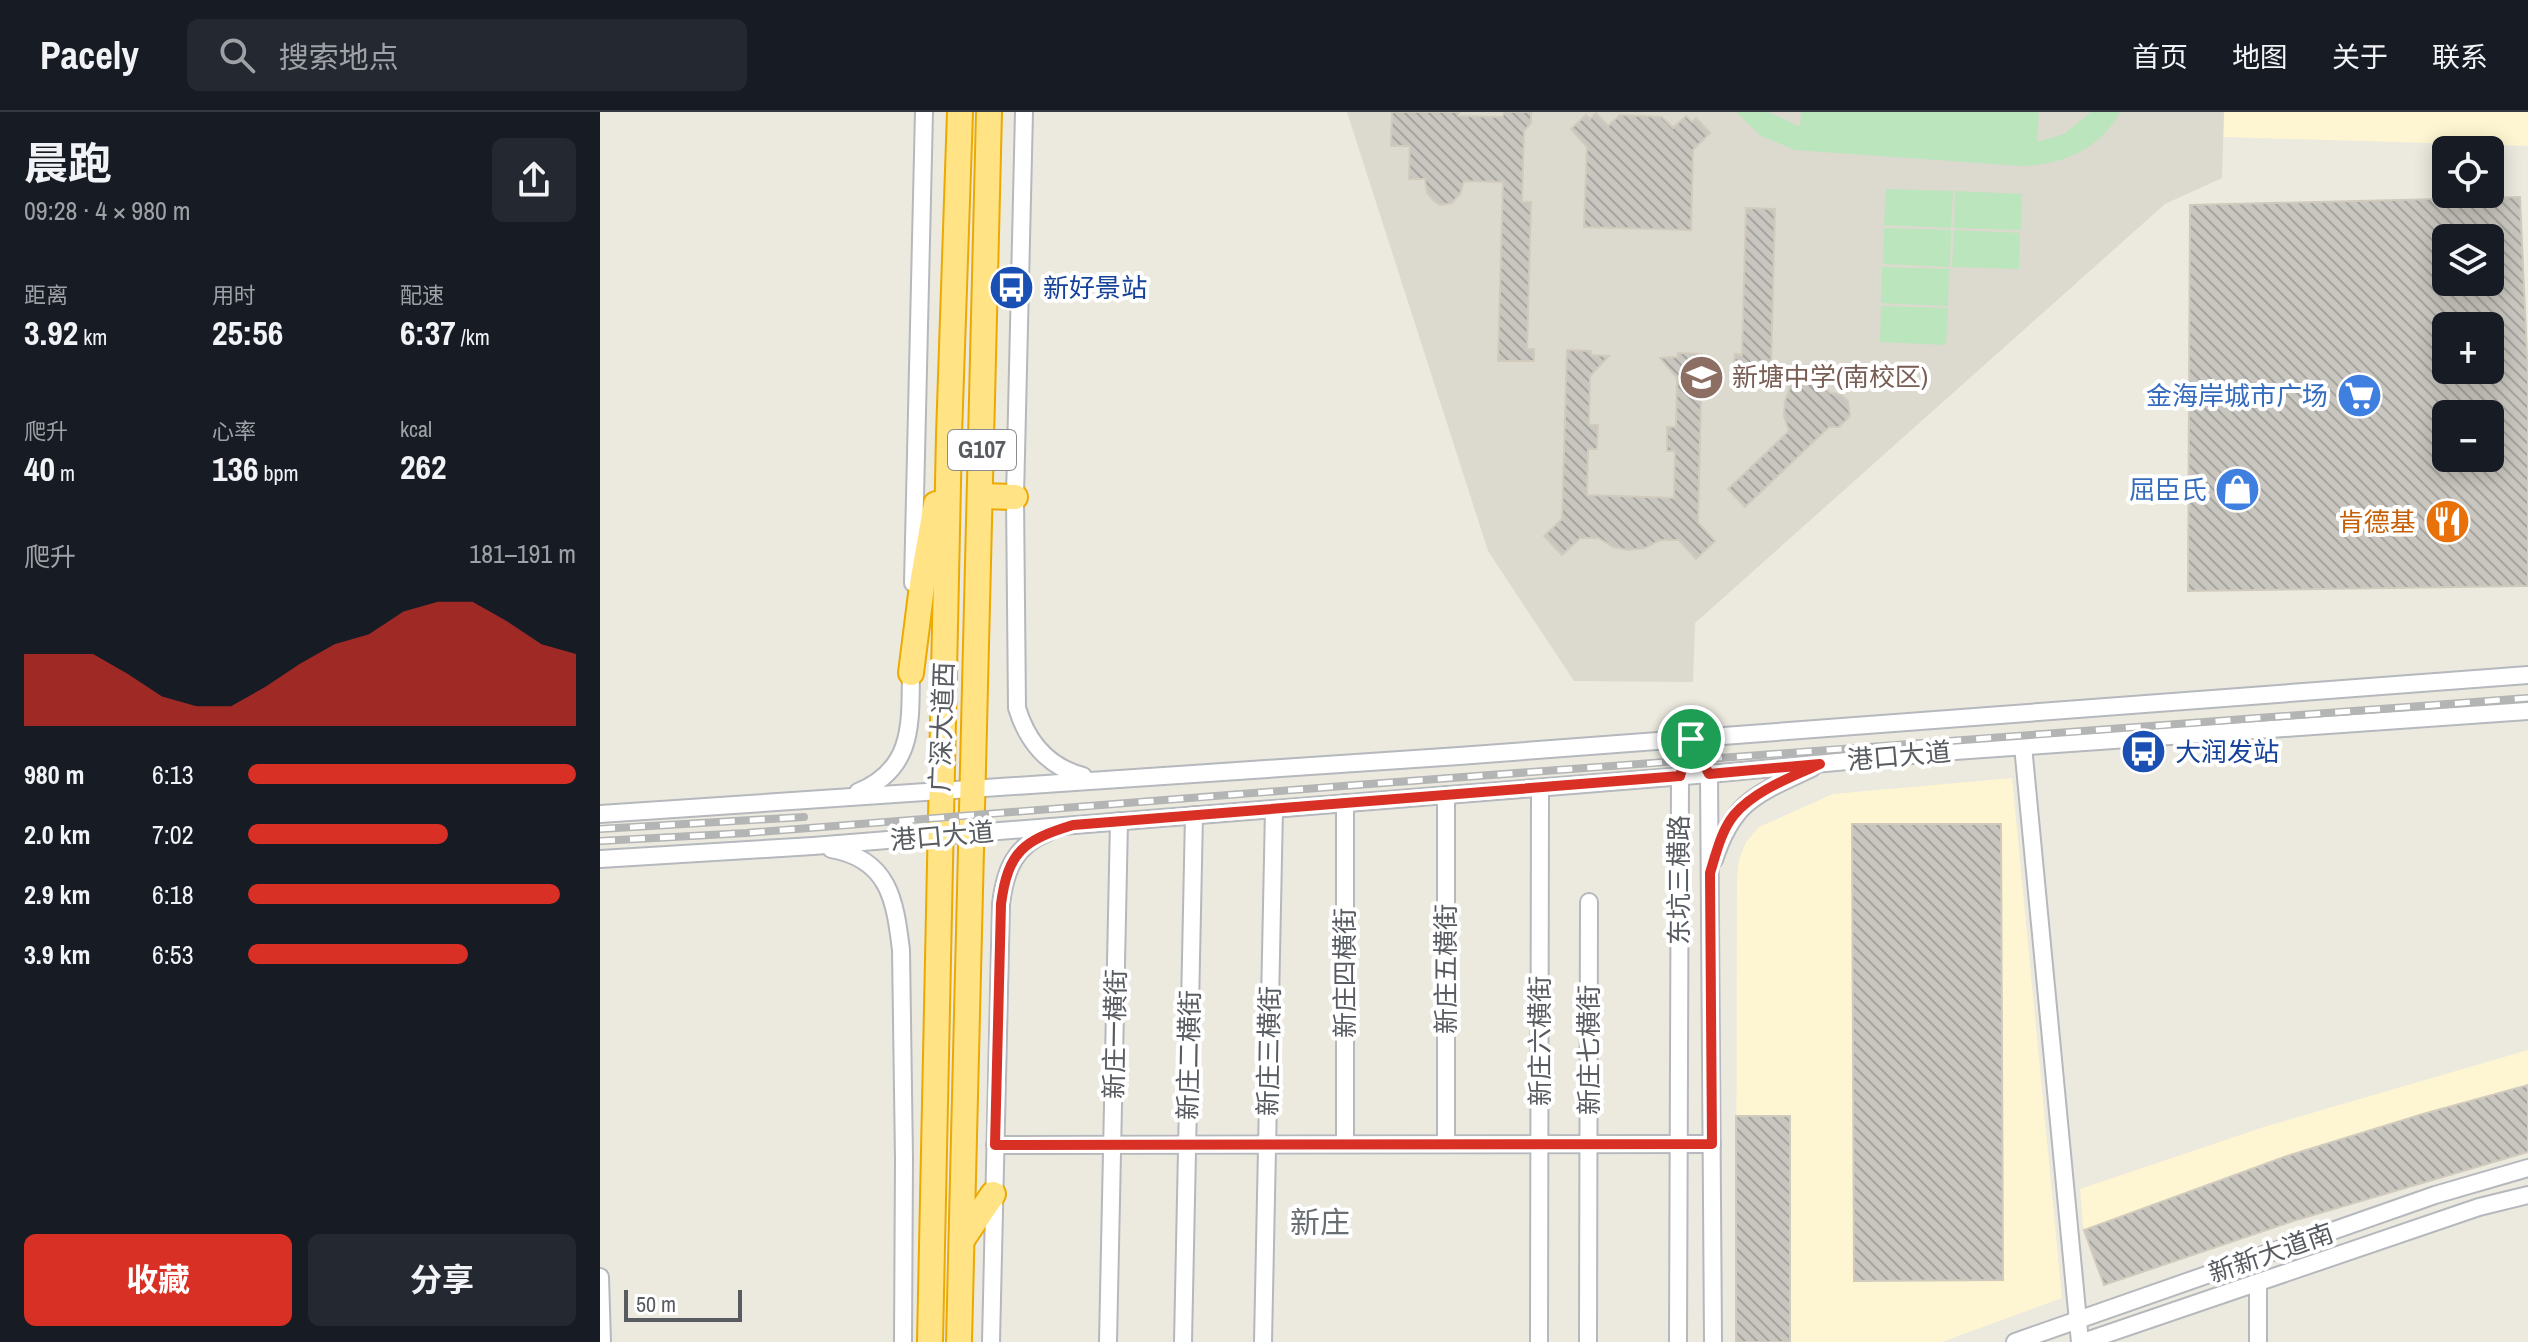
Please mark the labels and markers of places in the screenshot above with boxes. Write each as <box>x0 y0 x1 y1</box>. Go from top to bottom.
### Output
bus stop icon: 新好景站 <box>988 264 1036 312</box>
place label: 新好景站 <box>1043 270 1147 305</box>
school or university icon: 新塘中学(南校区) <box>1677 353 1725 401</box>
place label: 新塘中学(南校区) <box>1732 359 1928 394</box>
supermarket icon: 金海岸城市广场 <box>2335 372 2383 420</box>
place label: 金海岸城市广场 <box>2146 378 2328 413</box>
shop icon: 屈臣氏 <box>2214 466 2262 514</box>
place label: 屈臣氏 <box>2129 472 2207 507</box>
restaurant icon: 肯德基 <box>2423 498 2471 546</box>
place label: 肯德基 <box>2338 504 2416 539</box>
pin <box>1657 705 1725 773</box>
bus stop icon: 大润发站 <box>2120 728 2168 776</box>
place label: 大润发站 <box>2175 734 2279 769</box>

